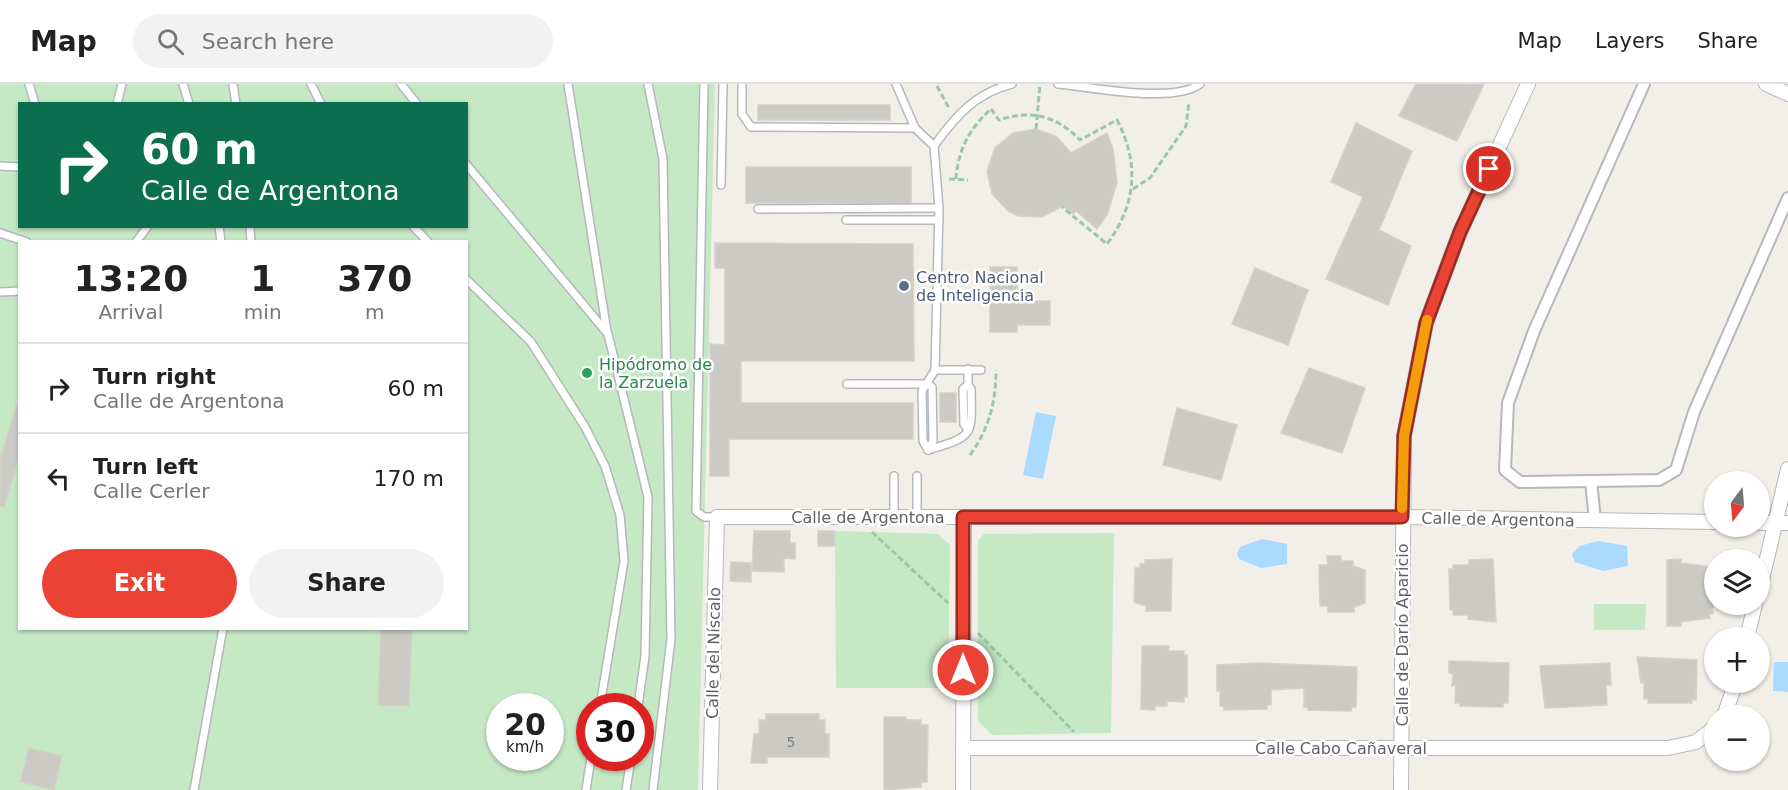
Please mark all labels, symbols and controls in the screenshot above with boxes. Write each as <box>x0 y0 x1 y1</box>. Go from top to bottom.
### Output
search box <box>133 14 553 68</box>
text: Map <box>30 25 97 58</box>
icon: search <box>154 25 187 58</box>
text: Search here <box>202 29 334 54</box>
text: Map <box>1518 29 1562 53</box>
text: Layers <box>1595 29 1664 53</box>
text: Share <box>1697 29 1758 53</box>
text: 60 m <box>141 125 258 174</box>
icon: right <box>42 126 120 204</box>
pin <box>1463 143 1514 194</box>
icon: arrive <box>1472 152 1505 185</box>
text: Calle de Argentona <box>141 175 400 206</box>
text: 13:20 <box>74 258 188 299</box>
text: 1 <box>250 258 275 299</box>
text: 370 <box>337 258 412 299</box>
place label: Centro Nacional de Inteligencia <box>916 268 1044 305</box>
marker: Centro Nacional de Inteligencia <box>897 279 911 293</box>
text: Arrival <box>98 300 163 324</box>
text: min <box>244 300 282 324</box>
text: m <box>365 300 385 324</box>
place label: Hipódromo de la Zarzuela <box>599 355 712 392</box>
text: Turn right <box>93 364 216 389</box>
marker: Hipódromo de la Zarzuela <box>580 366 594 380</box>
icon: right <box>42 372 75 405</box>
text: 60 m <box>388 376 444 401</box>
text: Calle de Argentona <box>93 389 285 413</box>
text: Turn left <box>93 454 198 479</box>
icon: left <box>42 462 75 495</box>
text: 170 m <box>374 466 444 491</box>
north arrow <box>1704 471 1770 537</box>
map controls <box>1704 471 1770 771</box>
text: Calle Cerler <box>93 479 210 503</box>
street label: Calle de Argentona <box>791 508 945 527</box>
street label: Calle de Argentona <box>1421 509 1575 530</box>
street label: Calle de Darío Aparicio <box>1393 544 1412 726</box>
button: Exit <box>42 549 237 618</box>
button: Share <box>249 549 444 618</box>
button: layers <box>1704 549 1770 615</box>
street label: Calle del Níscalo <box>703 587 724 719</box>
button: + <box>1704 627 1770 693</box>
position arrow <box>931 638 995 702</box>
speed limit sign: 30 <box>576 693 654 771</box>
button: − <box>1704 705 1770 771</box>
text: 20 <box>504 707 546 742</box>
house number: 5 <box>787 734 795 750</box>
text: km/h <box>506 738 544 756</box>
street label: Calle Cabo Cañaveral <box>1255 739 1427 758</box>

